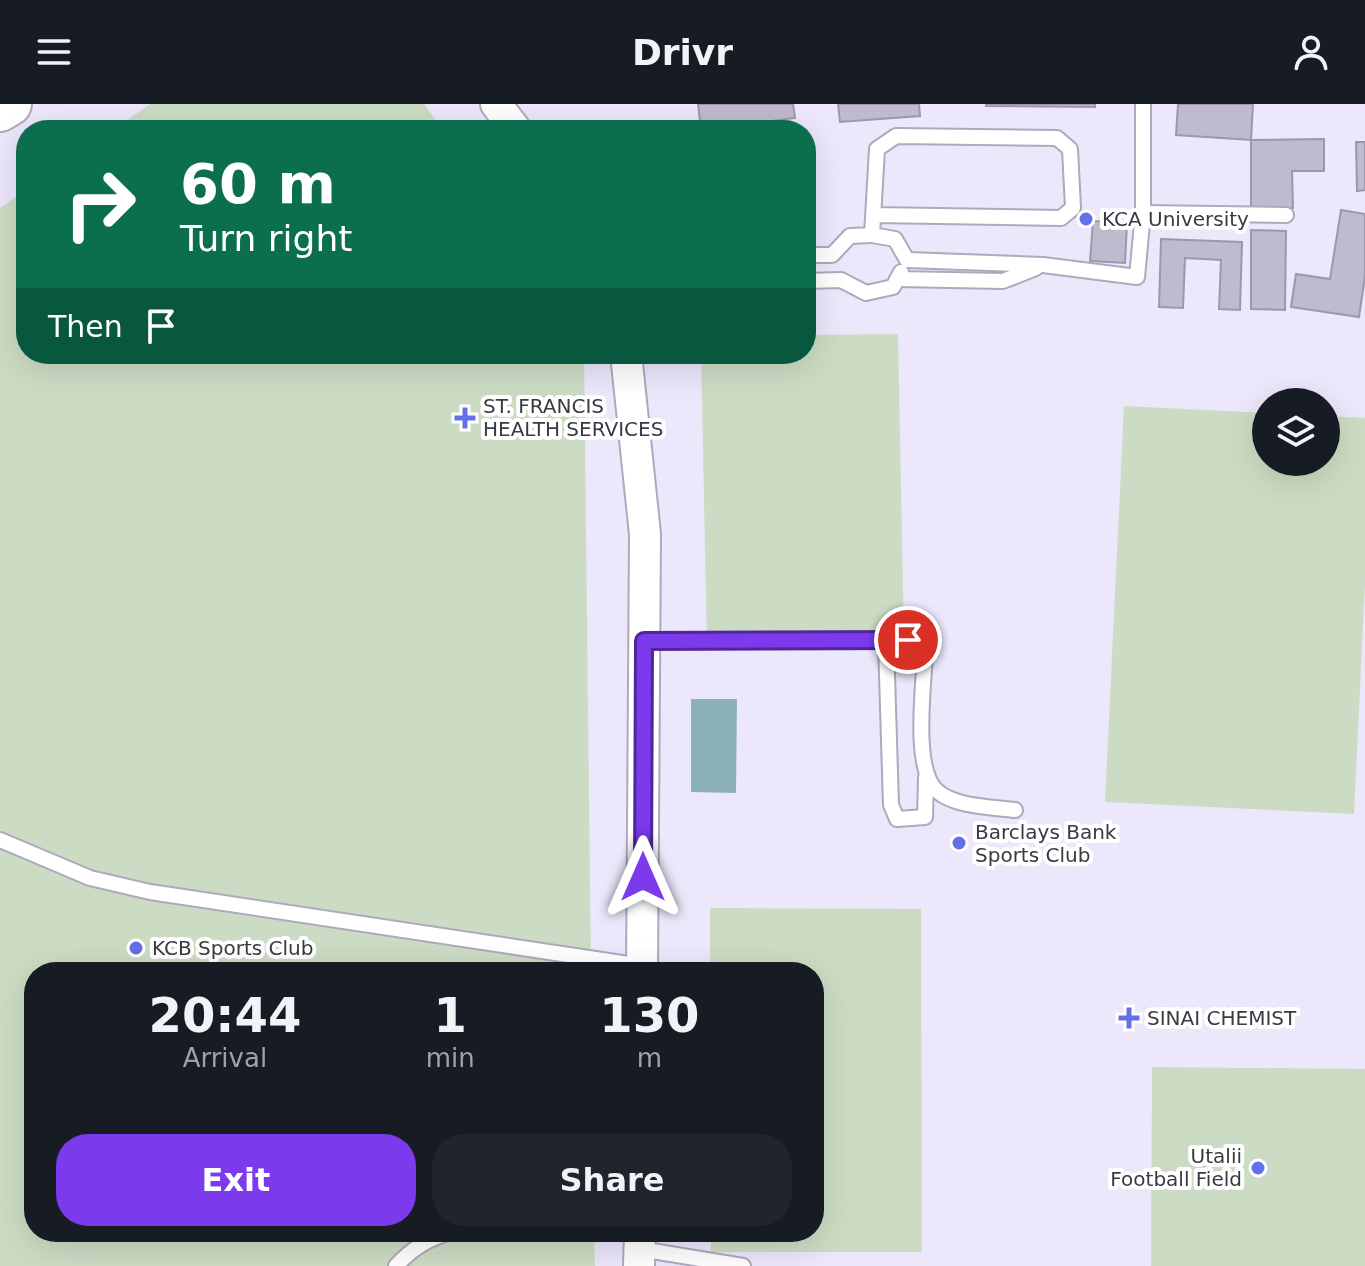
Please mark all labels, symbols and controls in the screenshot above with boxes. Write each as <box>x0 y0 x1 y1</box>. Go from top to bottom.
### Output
icon: menu <box>32 30 76 74</box>
icon: person <box>1289 30 1333 74</box>
text: Drivr <box>632 32 733 73</box>
text: 60 m <box>180 151 336 216</box>
icon: right <box>48 152 152 256</box>
place label: KCA University <box>1102 207 1249 231</box>
marker: KCA University <box>1077 210 1095 228</box>
text: Turn right <box>180 218 352 259</box>
icon: arrive <box>139 304 183 348</box>
text: Then <box>48 309 123 344</box>
map controls <box>1252 388 1340 476</box>
button: layers <box>1252 388 1340 476</box>
place label: ST. FRANCIS HEALTH SERVICES <box>483 394 663 441</box>
marker: ST. FRANCIS HEALTH SERVICES <box>454 407 476 429</box>
pin <box>874 606 942 674</box>
icon: arrive <box>886 618 930 662</box>
place label: Barclays Bank Sports Club <box>975 820 1117 867</box>
marker: Barclays Bank Sports Club <box>950 834 968 852</box>
position arrow <box>601 835 685 919</box>
place label: KCB Sports Club <box>152 936 313 960</box>
marker: KCB Sports Club <box>127 939 145 957</box>
text: 20:44 <box>148 987 301 1043</box>
text: 1 <box>434 987 467 1043</box>
text: 130 <box>599 987 699 1043</box>
place label: SINAI CHEMIST <box>1147 1006 1297 1030</box>
marker: SINAI CHEMIST <box>1118 1007 1140 1029</box>
text: Arrival <box>183 1043 267 1073</box>
text: min <box>426 1043 475 1073</box>
text: m <box>637 1043 662 1073</box>
button: Exit <box>56 1134 416 1226</box>
button: Share <box>432 1134 792 1226</box>
place label: Utalii Football Field <box>1110 1144 1242 1191</box>
marker: Utalii Football Field <box>1249 1159 1267 1177</box>

